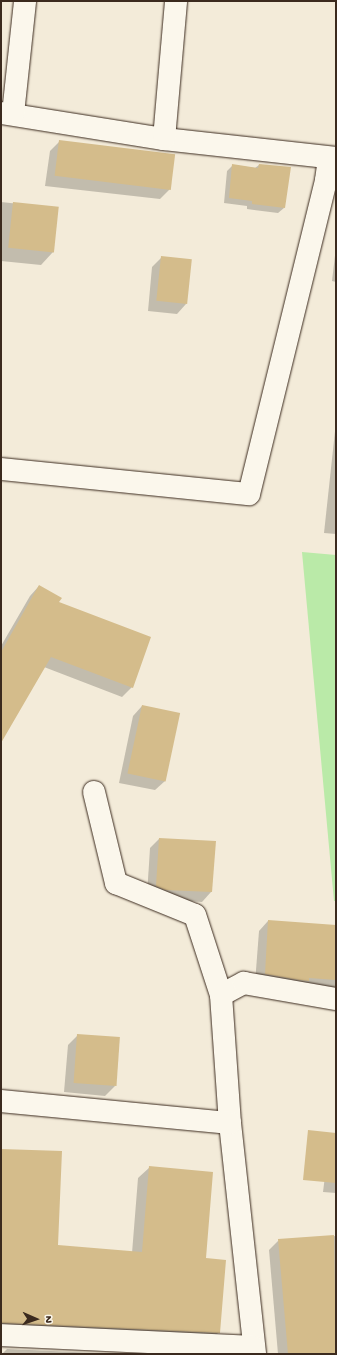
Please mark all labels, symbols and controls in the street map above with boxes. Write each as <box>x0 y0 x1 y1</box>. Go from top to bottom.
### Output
north arrow <box>16 1299 56 1339</box>
text: N <box>42 1316 54 1323</box>

